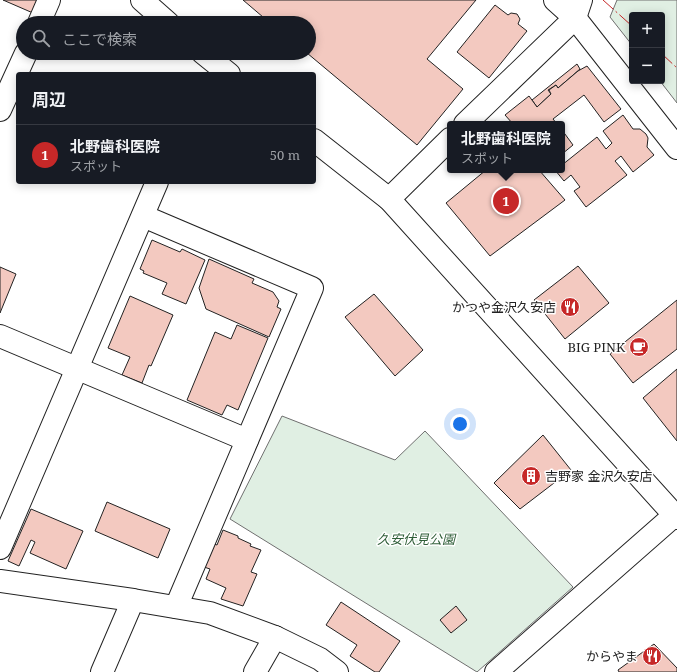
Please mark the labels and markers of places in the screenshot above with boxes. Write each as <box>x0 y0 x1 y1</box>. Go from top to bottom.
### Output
pin: 1 <box>493 186 519 216</box>
restaurant icon: かつや金沢久安店 <box>559 296 581 318</box>
place label: かつや金沢久安店 <box>452 298 556 316</box>
cafe icon: BIG PINK <box>628 336 650 358</box>
place label: BIG PINK <box>567 338 626 356</box>
building icon: 吉野家 金沢久安店 <box>520 465 542 487</box>
place label: 吉野家 金沢久安店 <box>545 467 652 485</box>
restaurant icon: からやま <box>641 645 663 667</box>
place label: からやま <box>586 647 638 665</box>

